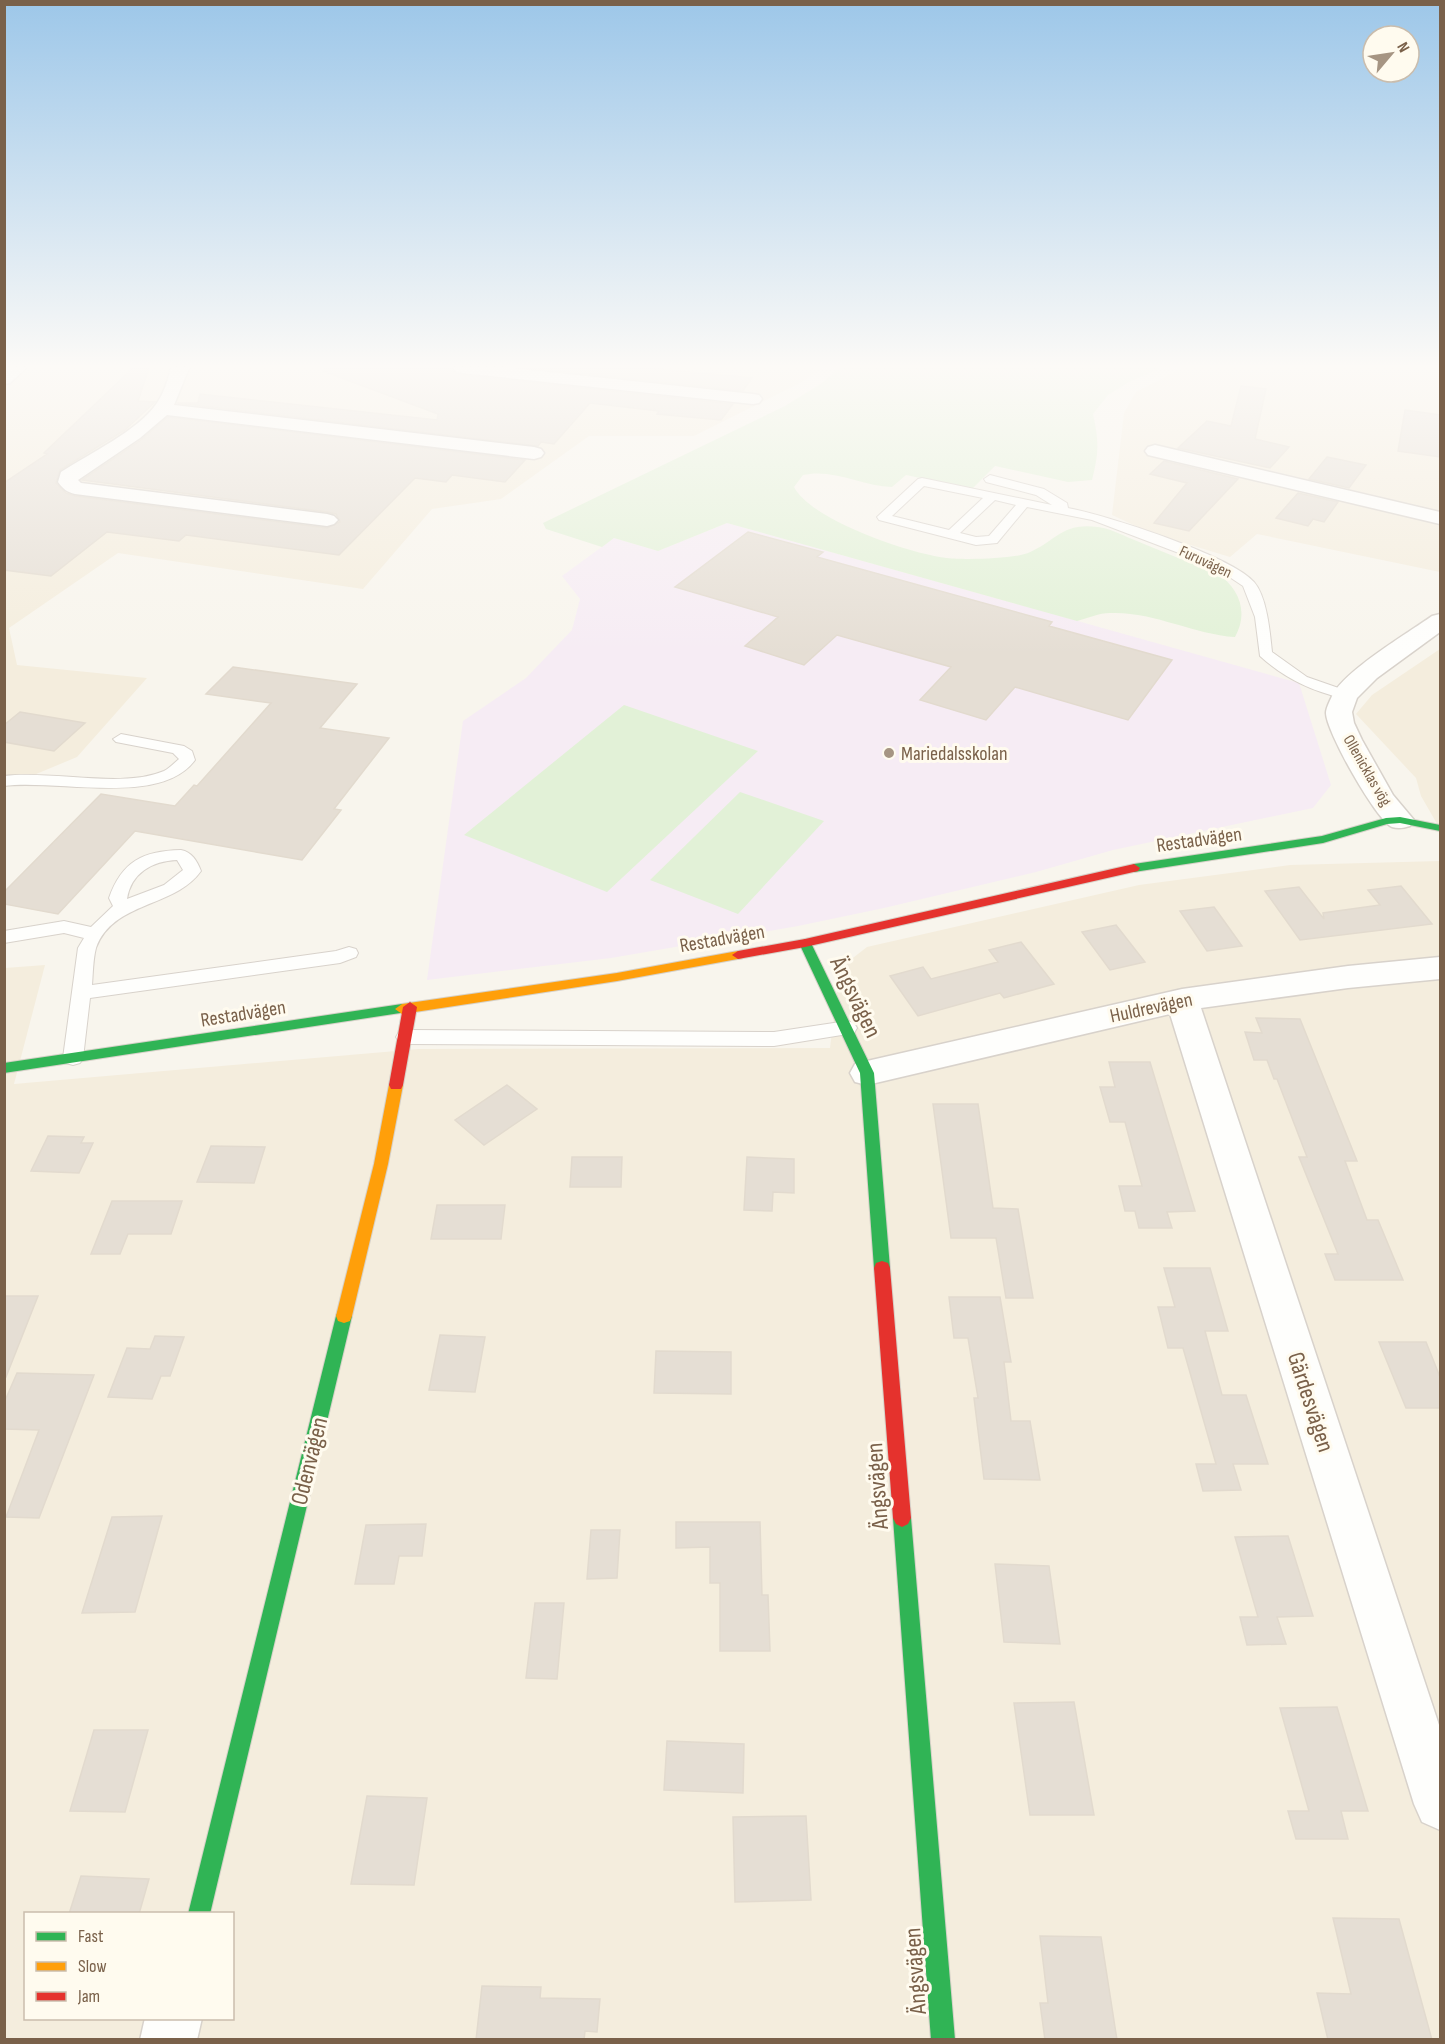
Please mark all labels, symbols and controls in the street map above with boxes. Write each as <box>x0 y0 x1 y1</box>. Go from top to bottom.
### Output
north arrow <box>1361 24 1421 84</box>
text: N <box>1392 39 1413 56</box>
street label: Furuvägen <box>1176 542 1235 583</box>
street label: Ollenicklas vög <box>1339 732 1395 810</box>
place label: Mariedalsskolan <box>901 742 1008 766</box>
marker: Mariedalsskolan <box>882 746 896 760</box>
street label: Restadvägen <box>1155 822 1243 858</box>
street label: Restadvägen <box>678 920 767 958</box>
street label: Ängsvägen <box>823 951 888 1043</box>
street label: Huldrevägen <box>1108 988 1195 1028</box>
street label: Restadvägen <box>199 995 287 1033</box>
street label: Gärdesvägen <box>1281 1349 1340 1456</box>
street label: Odenvägen <box>285 1414 334 1508</box>
street label: Ängsvägen <box>860 1442 895 1531</box>
legend <box>24 1912 234 2020</box>
text: Fast <box>78 1926 104 1947</box>
street label: Ängsvägen <box>898 1927 933 2016</box>
text: Slow <box>78 1956 107 1977</box>
text: Jam <box>77 1986 100 2007</box>

